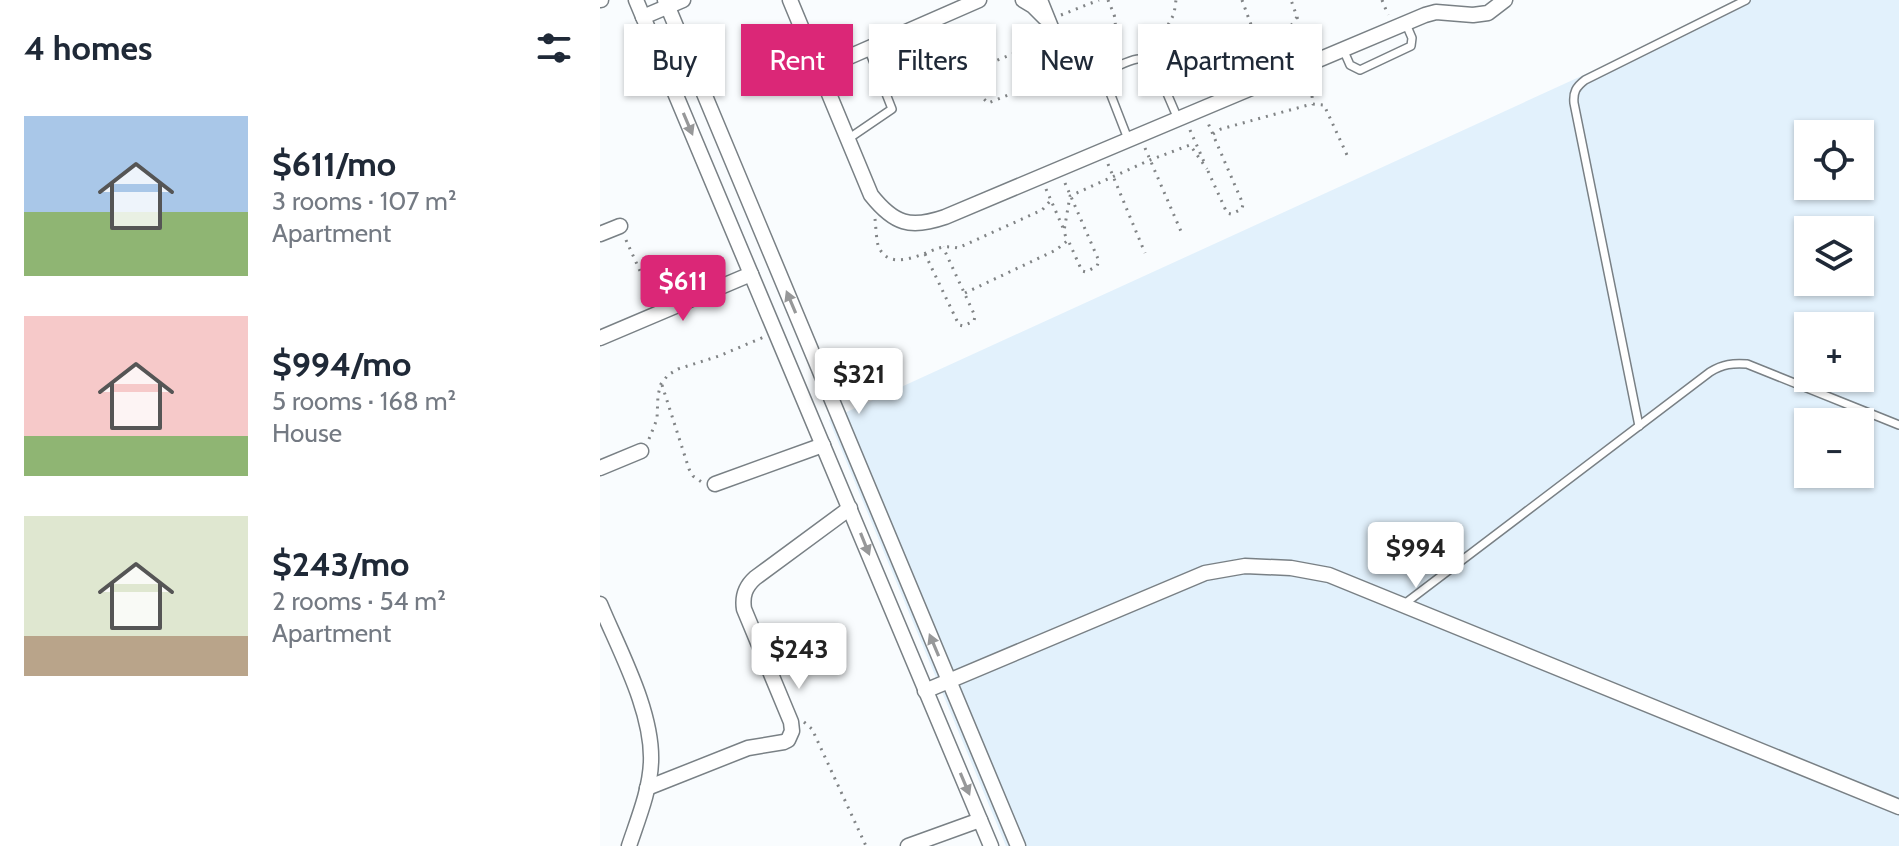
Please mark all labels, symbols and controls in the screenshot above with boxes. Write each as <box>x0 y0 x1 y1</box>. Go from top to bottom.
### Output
chip: Buy <box>624 24 725 96</box>
chip: Rent <box>741 24 853 96</box>
chip: Filters <box>869 24 996 96</box>
chip: New <box>1012 24 1122 96</box>
chip: Apartment <box>1138 24 1322 96</box>
icon: filters <box>532 26 576 70</box>
text: 4 homes <box>24 27 152 69</box>
one-way arrow <box>681 112 694 136</box>
map controls <box>1794 120 1874 488</box>
button: locate <box>1794 120 1874 200</box>
text: $611/mo <box>272 143 396 185</box>
icon: home <box>88 148 184 244</box>
text: 3 rooms · 107 m² <box>272 185 457 217</box>
button: layers <box>1794 216 1874 296</box>
text: Apartment <box>272 217 391 249</box>
pin: $611 <box>636 255 730 323</box>
text: $611 <box>659 265 707 297</box>
one-way arrow <box>784 289 797 313</box>
button: + <box>1794 312 1874 392</box>
text: $994/mo <box>272 343 411 385</box>
icon: home <box>88 348 184 444</box>
pin: $321 <box>812 348 906 416</box>
text: $321 <box>833 358 885 390</box>
text: 5 rooms · 168 m² <box>272 385 456 417</box>
button: − <box>1794 408 1874 488</box>
text: House <box>272 417 342 449</box>
pin: $994 <box>1369 522 1463 590</box>
one-way arrow <box>859 532 872 556</box>
text: $994 <box>1386 532 1446 564</box>
text: $243/mo <box>272 543 409 585</box>
icon: home <box>88 548 184 644</box>
text: 2 rooms · 54 m² <box>272 585 446 617</box>
text: Apartment <box>272 617 391 649</box>
pin: $243 <box>752 623 846 691</box>
text: $243 <box>770 633 829 665</box>
one-way arrow <box>928 633 941 657</box>
one-way arrow <box>958 772 971 796</box>

